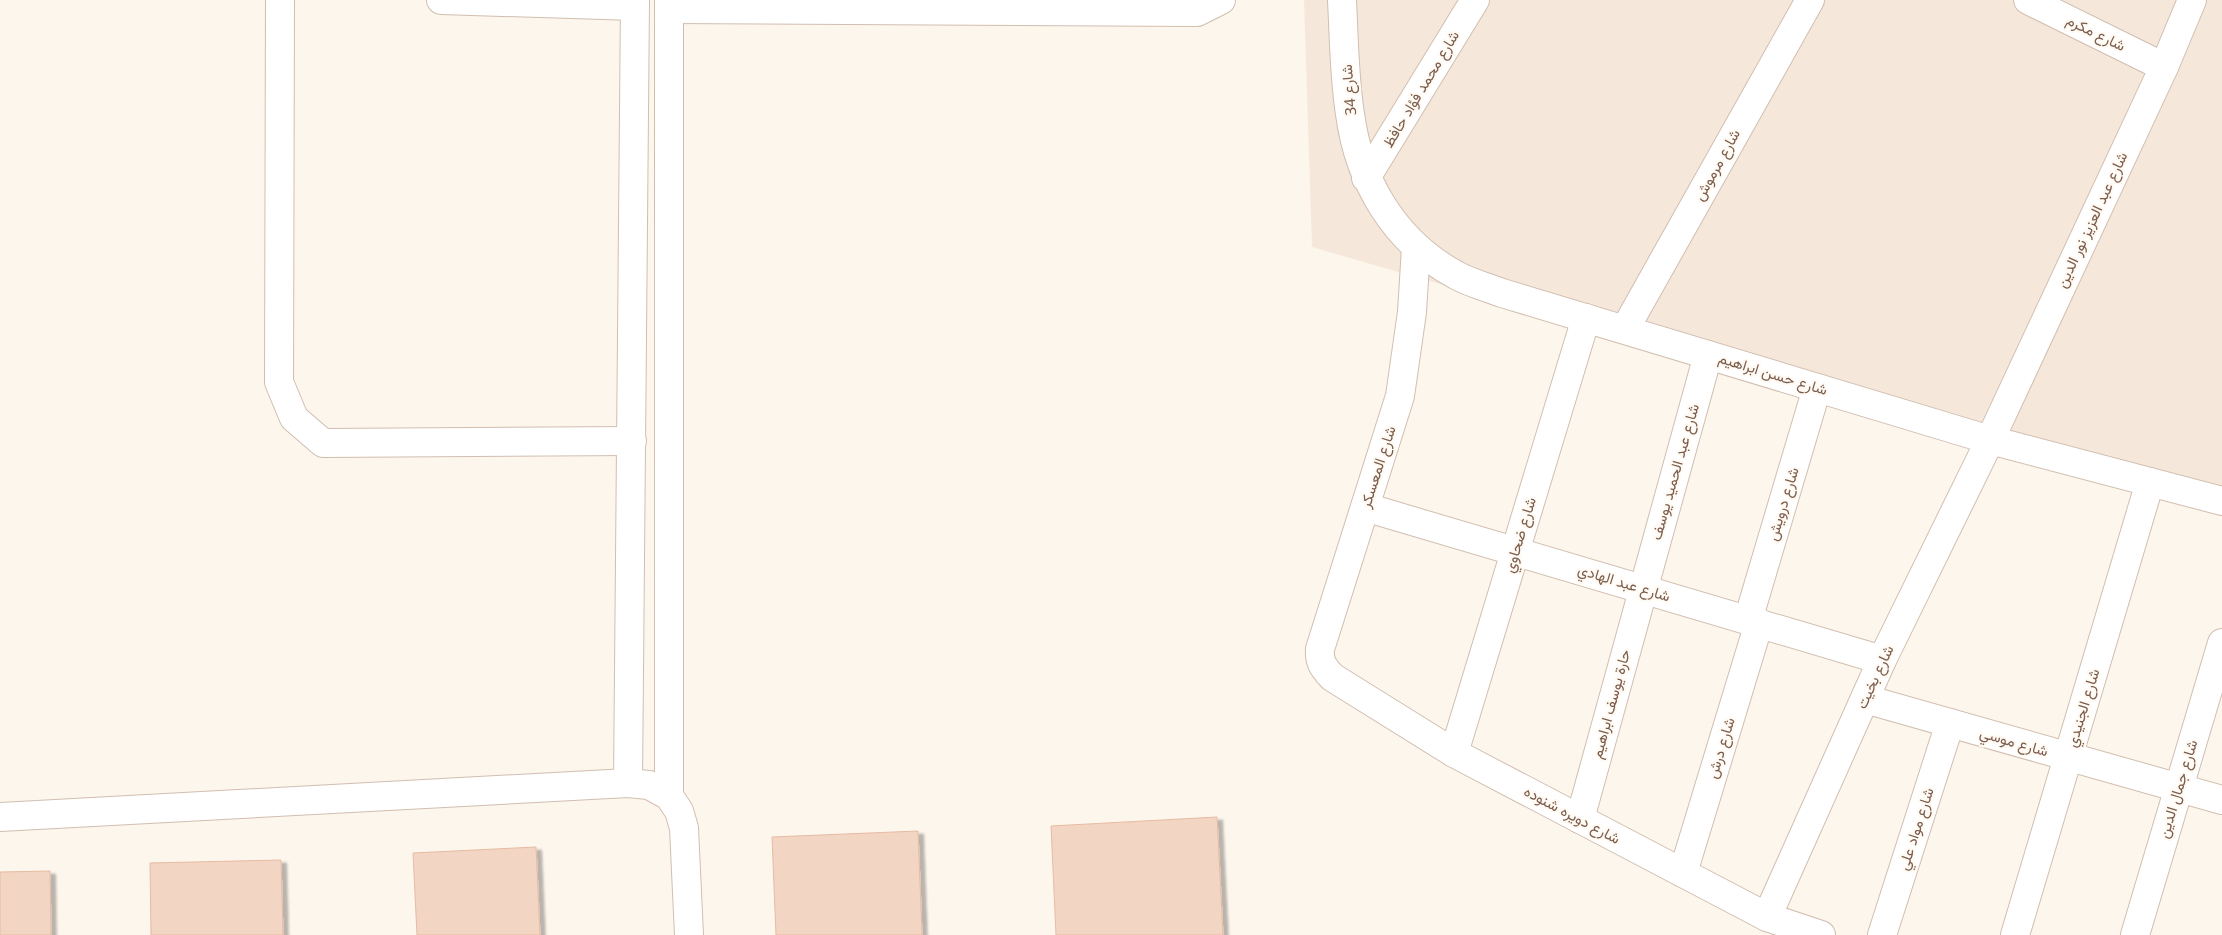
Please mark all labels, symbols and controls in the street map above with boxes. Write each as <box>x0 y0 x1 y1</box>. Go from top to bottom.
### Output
street label: شارع مكرم <box>2063 9 2129 57</box>
street label: شارع محمد فؤاد حافظ <box>1377 26 1465 152</box>
street label: شارع 34 <box>1336 63 1362 116</box>
street label: شارع مرموش <box>1688 125 1746 205</box>
street label: شارع عبد العزيز نور الدين <box>2051 148 2133 292</box>
street label: شارع حسن ابراهيم <box>1716 347 1830 401</box>
street label: شارع عبد الحميد يوسف <box>1645 401 1705 543</box>
street label: شارع المعسكر <box>1354 423 1402 512</box>
street label: شارع درويش <box>1761 464 1805 544</box>
street label: شارع ضحاوي <box>1498 494 1544 576</box>
street label: شارع عبد الهادي <box>1574 558 1673 610</box>
street label: شارع بخيت <box>1851 641 1899 713</box>
street label: حارة يوسف ابراهيم <box>1586 647 1635 761</box>
street label: شارع الجنيدي <box>2061 666 2107 751</box>
street label: شارع درش <box>1701 715 1741 781</box>
street label: شارع موسي <box>1977 722 2051 764</box>
street label: شارع جمال الدين <box>2153 737 2203 841</box>
street label: شارع دويره شنوده <box>1520 780 1624 850</box>
street label: شارع مواد علي <box>1892 785 1942 874</box>

